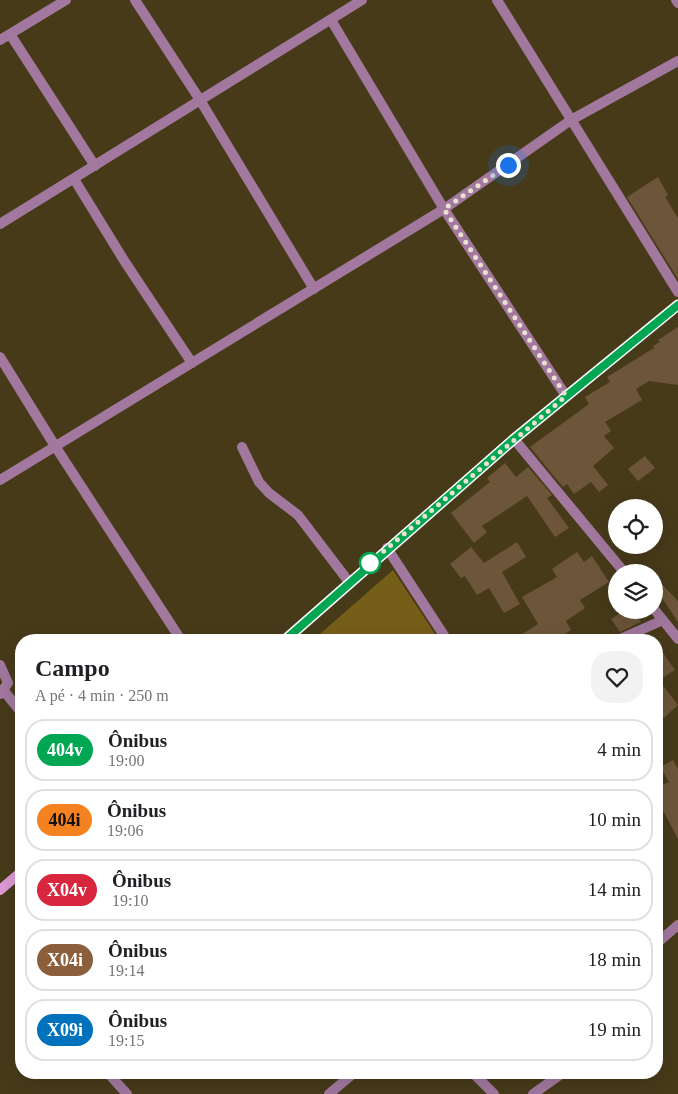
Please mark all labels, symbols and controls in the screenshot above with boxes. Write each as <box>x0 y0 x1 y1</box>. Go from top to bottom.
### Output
your location <box>496 153 521 178</box>
map controls <box>608 499 663 619</box>
button: locate <box>608 499 663 554</box>
unlabelled marker <box>359 552 381 574</box>
button: layers <box>608 564 663 619</box>
button: heart <box>591 651 643 703</box>
text: Campo <box>35 655 110 681</box>
text: A pé · 4 min · 250 m <box>35 687 169 704</box>
text: Ônibus <box>108 730 167 751</box>
text: 4 min <box>597 739 641 760</box>
text: 404v <box>47 740 83 760</box>
text: 19:00 <box>108 752 144 769</box>
text: Ônibus <box>107 800 166 821</box>
text: 10 min <box>588 809 641 830</box>
text: 404i <box>48 810 81 830</box>
text: 19:06 <box>107 822 143 839</box>
text: Ônibus <box>112 870 171 891</box>
text: 14 min <box>588 879 641 900</box>
text: X04v <box>47 880 87 900</box>
text: 19:10 <box>112 892 148 909</box>
text: Ônibus <box>108 940 167 961</box>
text: 18 min <box>588 949 641 970</box>
text: X04i <box>47 950 83 970</box>
text: 19:14 <box>108 962 144 979</box>
text: Ônibus <box>108 1010 167 1031</box>
text: 19 min <box>588 1019 641 1040</box>
text: X09i <box>47 1020 83 1040</box>
text: 19:15 <box>108 1032 144 1049</box>

